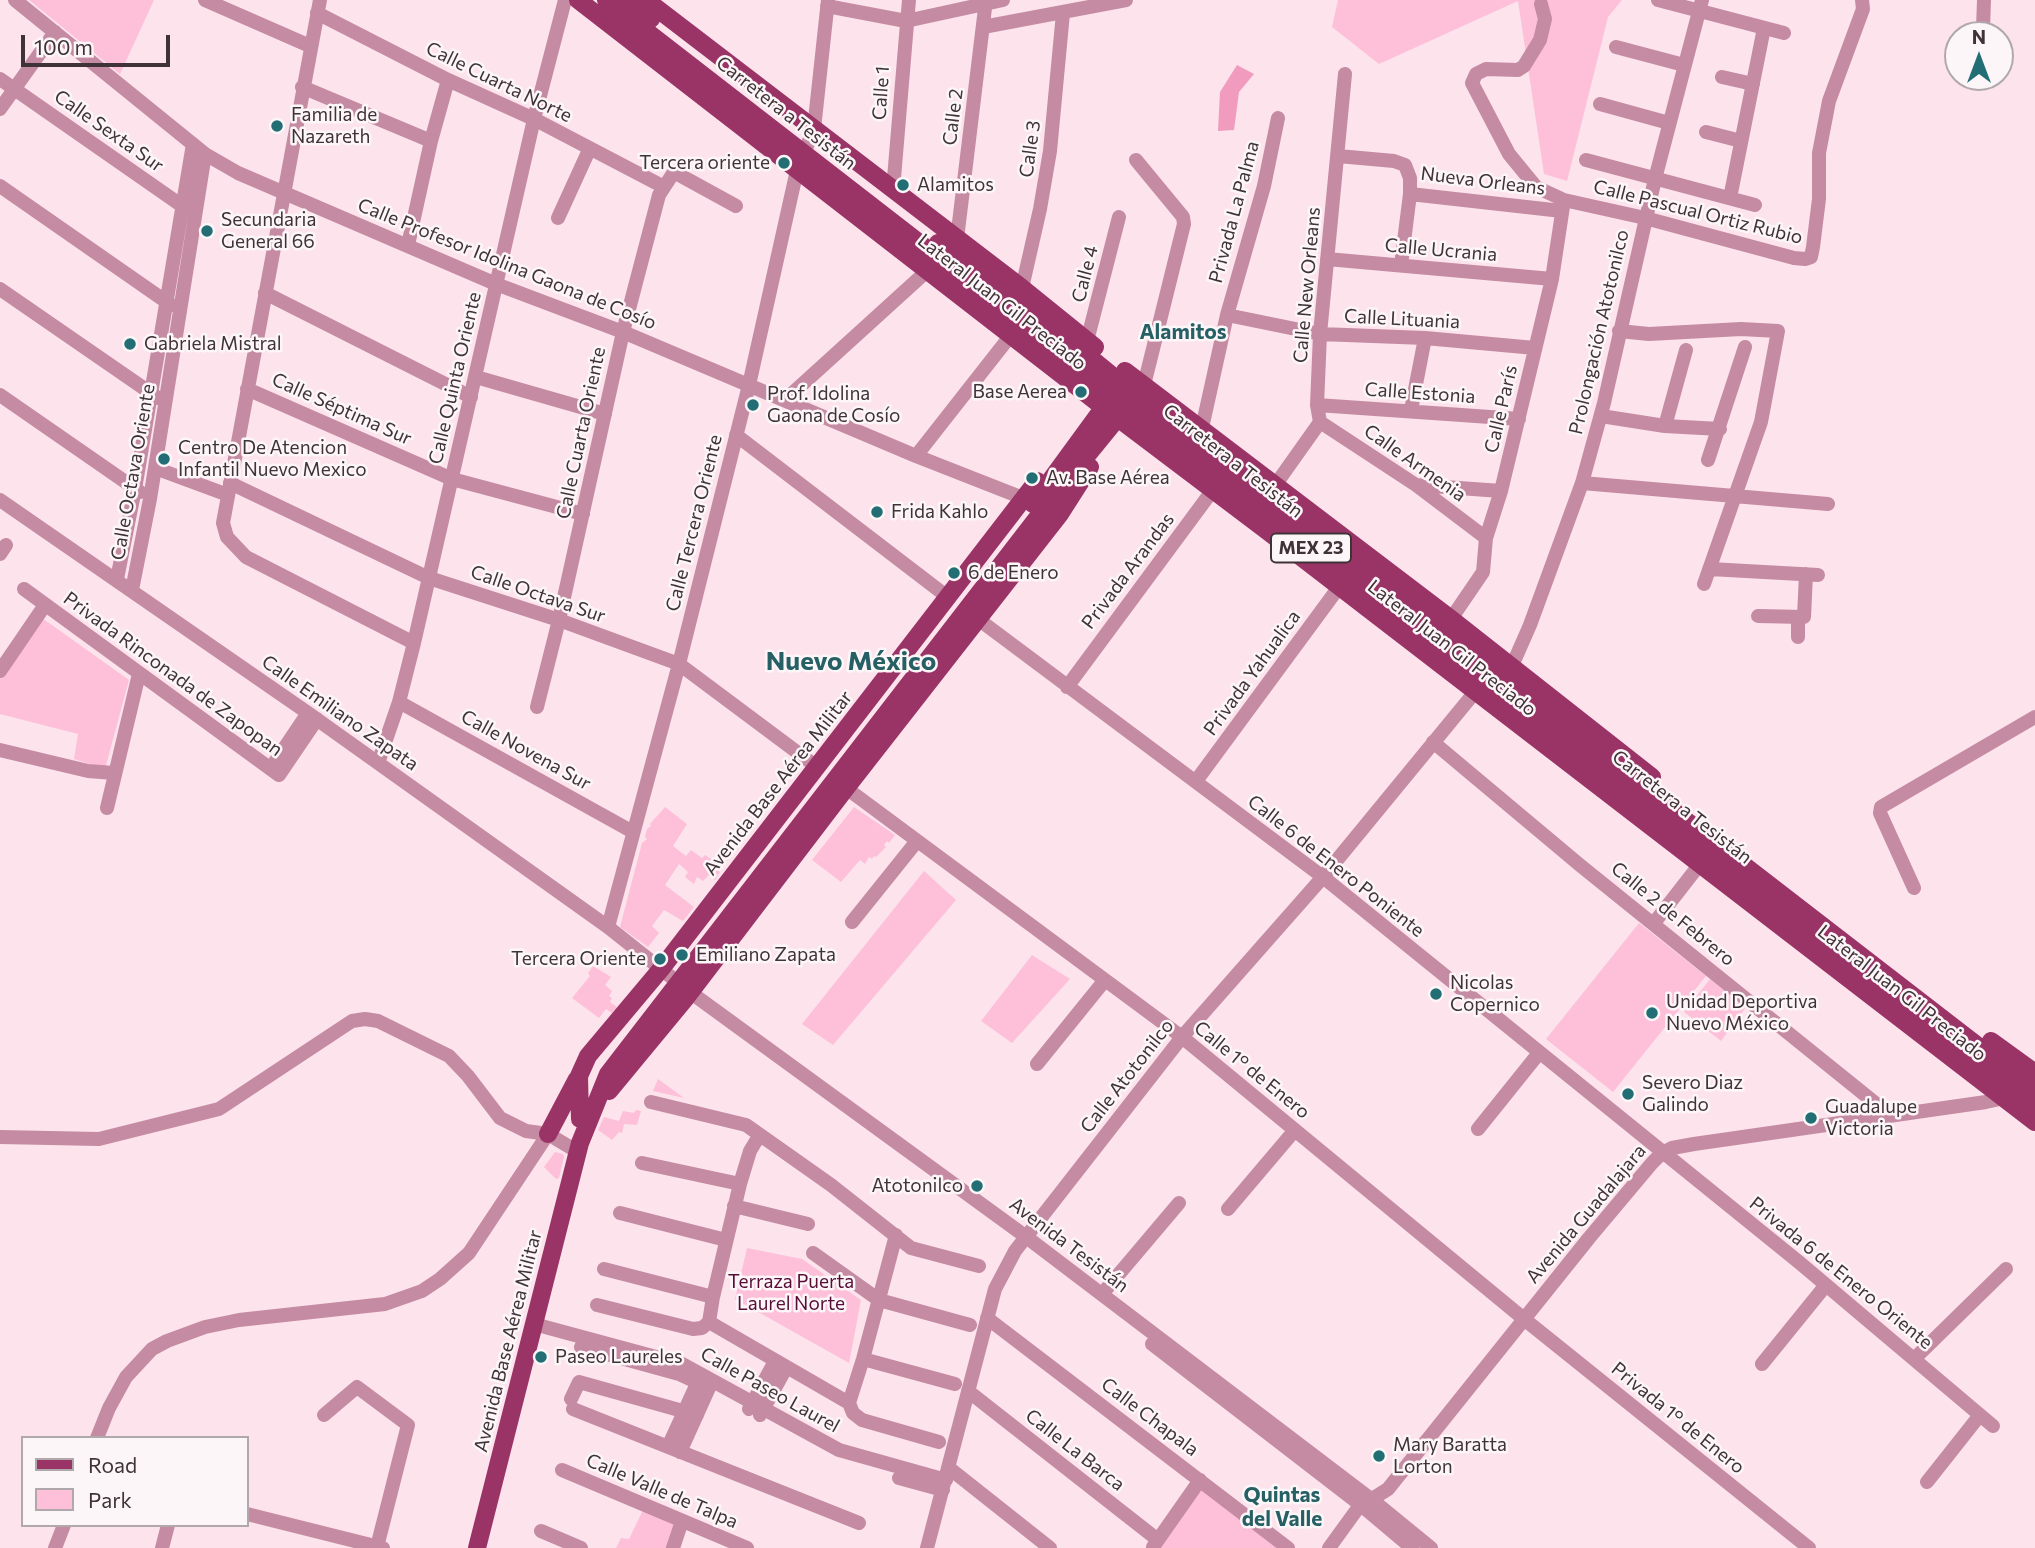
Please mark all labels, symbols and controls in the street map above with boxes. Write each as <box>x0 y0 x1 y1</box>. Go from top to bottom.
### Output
scale bar <box>24 21 173 65</box>
north arrow <box>1944 21 2014 91</box>
text: N <box>1972 25 1986 48</box>
text: 100 m <box>34 34 93 59</box>
street label: Calle Cuarta Norte <box>422 37 576 127</box>
street label: Carretera a Tesistán <box>711 51 861 175</box>
street label: Calle 1 <box>868 65 894 121</box>
street label: Calle Sexta Sur <box>50 85 168 177</box>
street label: Calle 2 <box>938 87 968 147</box>
place label: Familia de Nazareth <box>291 104 377 148</box>
marker: Familia de Nazareth <box>269 118 285 134</box>
street label: Calle 3 <box>1015 119 1045 179</box>
street label: Privada La Palma <box>1204 138 1264 286</box>
place label: Tercera oriente <box>639 152 770 174</box>
marker: Tercera oriente <box>776 155 792 171</box>
street label: Nueva Orleans <box>1419 162 1547 200</box>
place label: Alamitos <box>917 174 994 196</box>
street label: Calle Pascual Ortiz Rubio <box>1591 175 1805 249</box>
marker: Alamitos <box>895 177 911 193</box>
street label: Calle Profesor Idolina Gaona de Cosío <box>354 193 660 335</box>
street label: Calle New Orleans <box>1289 206 1325 364</box>
place label: Secundaria General 66 <box>221 209 316 253</box>
marker: Secundaria General 66 <box>199 223 215 239</box>
street label: Prolongación Atotonilco <box>1564 227 1634 437</box>
street label: Lateral Juan Gil Preciado <box>913 229 1091 375</box>
street label: Calle Ucrania <box>1384 234 1498 266</box>
street label: Calle 4 <box>1067 243 1103 305</box>
street label: Calle Quinta Oriente <box>424 290 486 466</box>
street label: Calle Lituania <box>1343 305 1461 333</box>
district label: Alamitos <box>1140 319 1226 345</box>
place label: Gabriela Mistral <box>144 333 282 355</box>
marker: Gabriela Mistral <box>122 336 138 352</box>
street label: Calle Cuarta Oriente <box>552 345 610 521</box>
street label: Calle París <box>1480 363 1522 455</box>
street label: Calle Séptima Sur <box>269 368 415 450</box>
street label: Calle Estonia <box>1364 378 1476 408</box>
place label: Base Aerea <box>973 381 1067 403</box>
street label: Calle Octava Oriente <box>106 382 160 562</box>
place label: Prof. Idolina Gaona de Cosío <box>767 383 900 427</box>
marker: Base Aerea <box>1073 384 1089 400</box>
marker: Prof. Idolina Gaona de Cosío <box>745 397 761 413</box>
street label: Carretera a Tesistán <box>1158 399 1308 523</box>
street label: Calle Armenia <box>1360 419 1470 507</box>
street label: Calle Tercera Oriente <box>661 432 727 614</box>
place label: Centro De Atencion Infantil Nuevo Mexico <box>178 437 366 481</box>
marker: Centro De Atencion Infantil Nuevo Mexico <box>156 451 172 467</box>
place label: Av. Base Aérea <box>1046 467 1170 489</box>
marker: Av. Base Aérea <box>1024 470 1040 486</box>
place label: Frida Kahlo <box>891 501 988 523</box>
marker: Frida Kahlo <box>869 504 885 520</box>
street label: Privada Arandas <box>1077 509 1179 633</box>
road number: MEX 23 <box>1271 534 1351 562</box>
street label: Calle Octava Sur <box>468 560 608 628</box>
place label: 6 de Enero <box>968 562 1059 584</box>
marker: 6 de Enero <box>946 565 962 581</box>
street label: Lateral Juan Gil Preciado <box>1363 575 1541 721</box>
street label: Privada Rinconada de Zapopan <box>59 587 287 761</box>
street label: Privada Yahualica <box>1199 606 1305 740</box>
district label: Nuevo México <box>766 645 936 677</box>
street label: Calle Emiliano Zapata <box>257 650 423 776</box>
street label: Avenida Base Aérea Militar <box>699 686 857 880</box>
street label: Calle Novena Sur <box>457 705 595 795</box>
street label: Carretera a Tesistán <box>1607 745 1757 869</box>
street label: Calle 6 de Enero Poniente <box>1243 790 1429 942</box>
street label: Calle 2 de Febrero <box>1606 857 1740 971</box>
street label: Lateral Juan Gil Preciado <box>1813 920 1991 1066</box>
place label: Emiliano Zapata <box>696 944 836 966</box>
marker: Emiliano Zapata <box>674 947 690 963</box>
place label: Tercera Oriente <box>511 948 646 970</box>
marker: Tercera Oriente <box>652 951 668 967</box>
place label: Nicolas Copernico <box>1450 972 1540 1016</box>
marker: Nicolas Copernico <box>1428 986 1444 1002</box>
place label: Unidad Deportiva Nuevo México <box>1666 991 1818 1035</box>
marker: Unidad Deportiva Nuevo México <box>1644 1005 1660 1021</box>
street label: Calle Atotonilco <box>1076 1015 1178 1137</box>
street label: Calle 1° de Enero <box>1189 1016 1315 1124</box>
place label: Severo Diaz Galindo <box>1642 1072 1743 1116</box>
marker: Severo Diaz Galindo <box>1620 1086 1636 1102</box>
place label: Guadalupe Victoria <box>1825 1096 1917 1140</box>
marker: Guadalupe Victoria <box>1803 1110 1819 1126</box>
street label: Avenida Guadalajara <box>1521 1140 1651 1288</box>
place label: Atotonilco <box>871 1175 963 1197</box>
marker: Atotonilco <box>969 1178 985 1194</box>
street label: Privada 6 de Enero Oriente <box>1745 1192 1937 1354</box>
street label: Avenida Tesistán <box>1005 1193 1133 1297</box>
street label: Avenida Base Aérea Militar <box>469 1227 547 1455</box>
park label: Terraza Puerta Laurel Norte <box>728 1271 854 1315</box>
street label: Calle Paseo Laurel <box>697 1342 843 1438</box>
place label: Paseo Laureles <box>555 1346 683 1368</box>
marker: Paseo Laureles <box>533 1349 549 1365</box>
street label: Privada 1° de Enero <box>1607 1357 1749 1479</box>
street label: Calle Chapala <box>1097 1373 1203 1461</box>
street label: Calle La Barca <box>1021 1404 1129 1496</box>
place label: Mary Baratta Lorton <box>1393 1434 1507 1478</box>
legend <box>21 1436 248 1527</box>
marker: Mary Baratta Lorton <box>1371 1448 1387 1464</box>
street label: Calle Valle de Talpa <box>583 1449 741 1533</box>
text: Road <box>88 1452 137 1477</box>
district label: Quintas del Valle <box>1242 1482 1322 1532</box>
text: Park <box>88 1487 132 1512</box>

